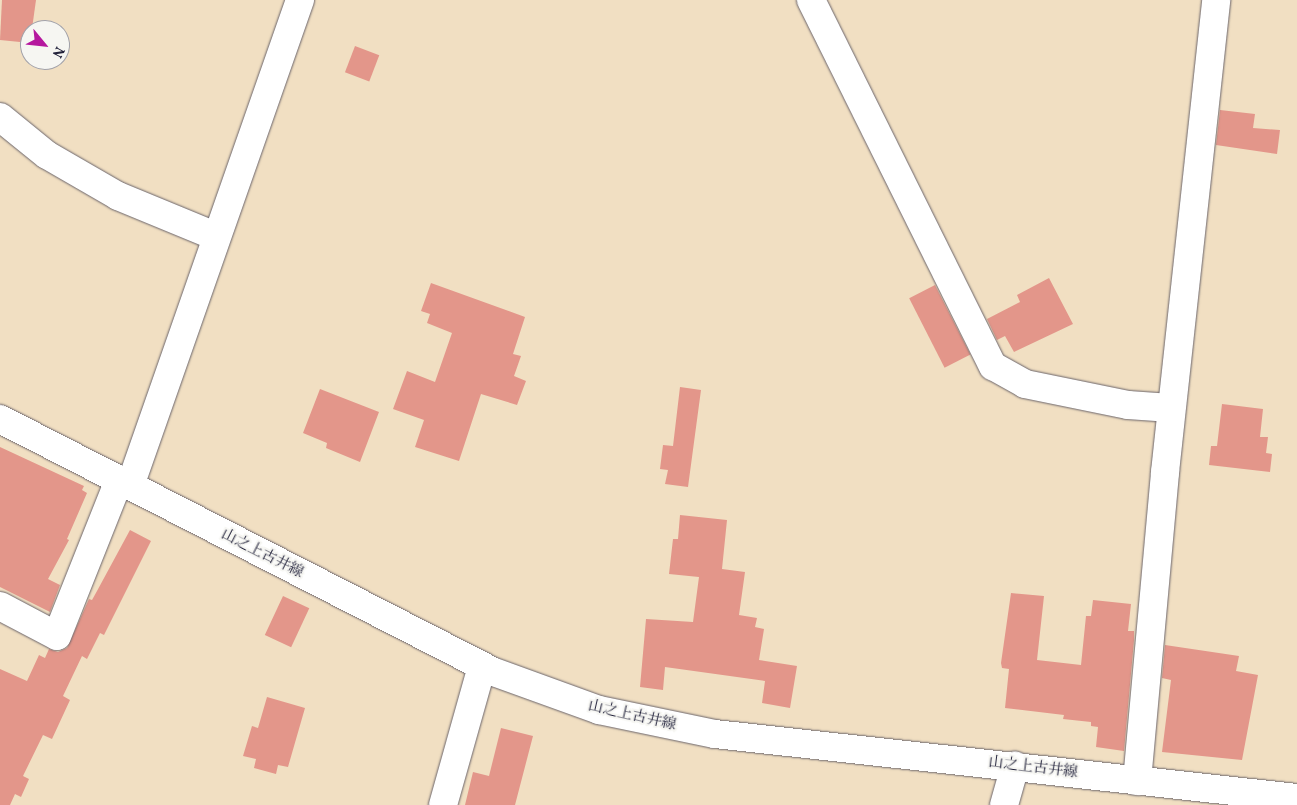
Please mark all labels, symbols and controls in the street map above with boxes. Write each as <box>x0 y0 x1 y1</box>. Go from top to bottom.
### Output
north arrow <box>20 20 70 70</box>
text: N <box>47 43 69 61</box>
street label: 山之上古井線 <box>218 526 306 582</box>
street label: 山之上古井線 <box>586 697 678 735</box>
street label: 山之上古井線 <box>987 754 1079 782</box>

